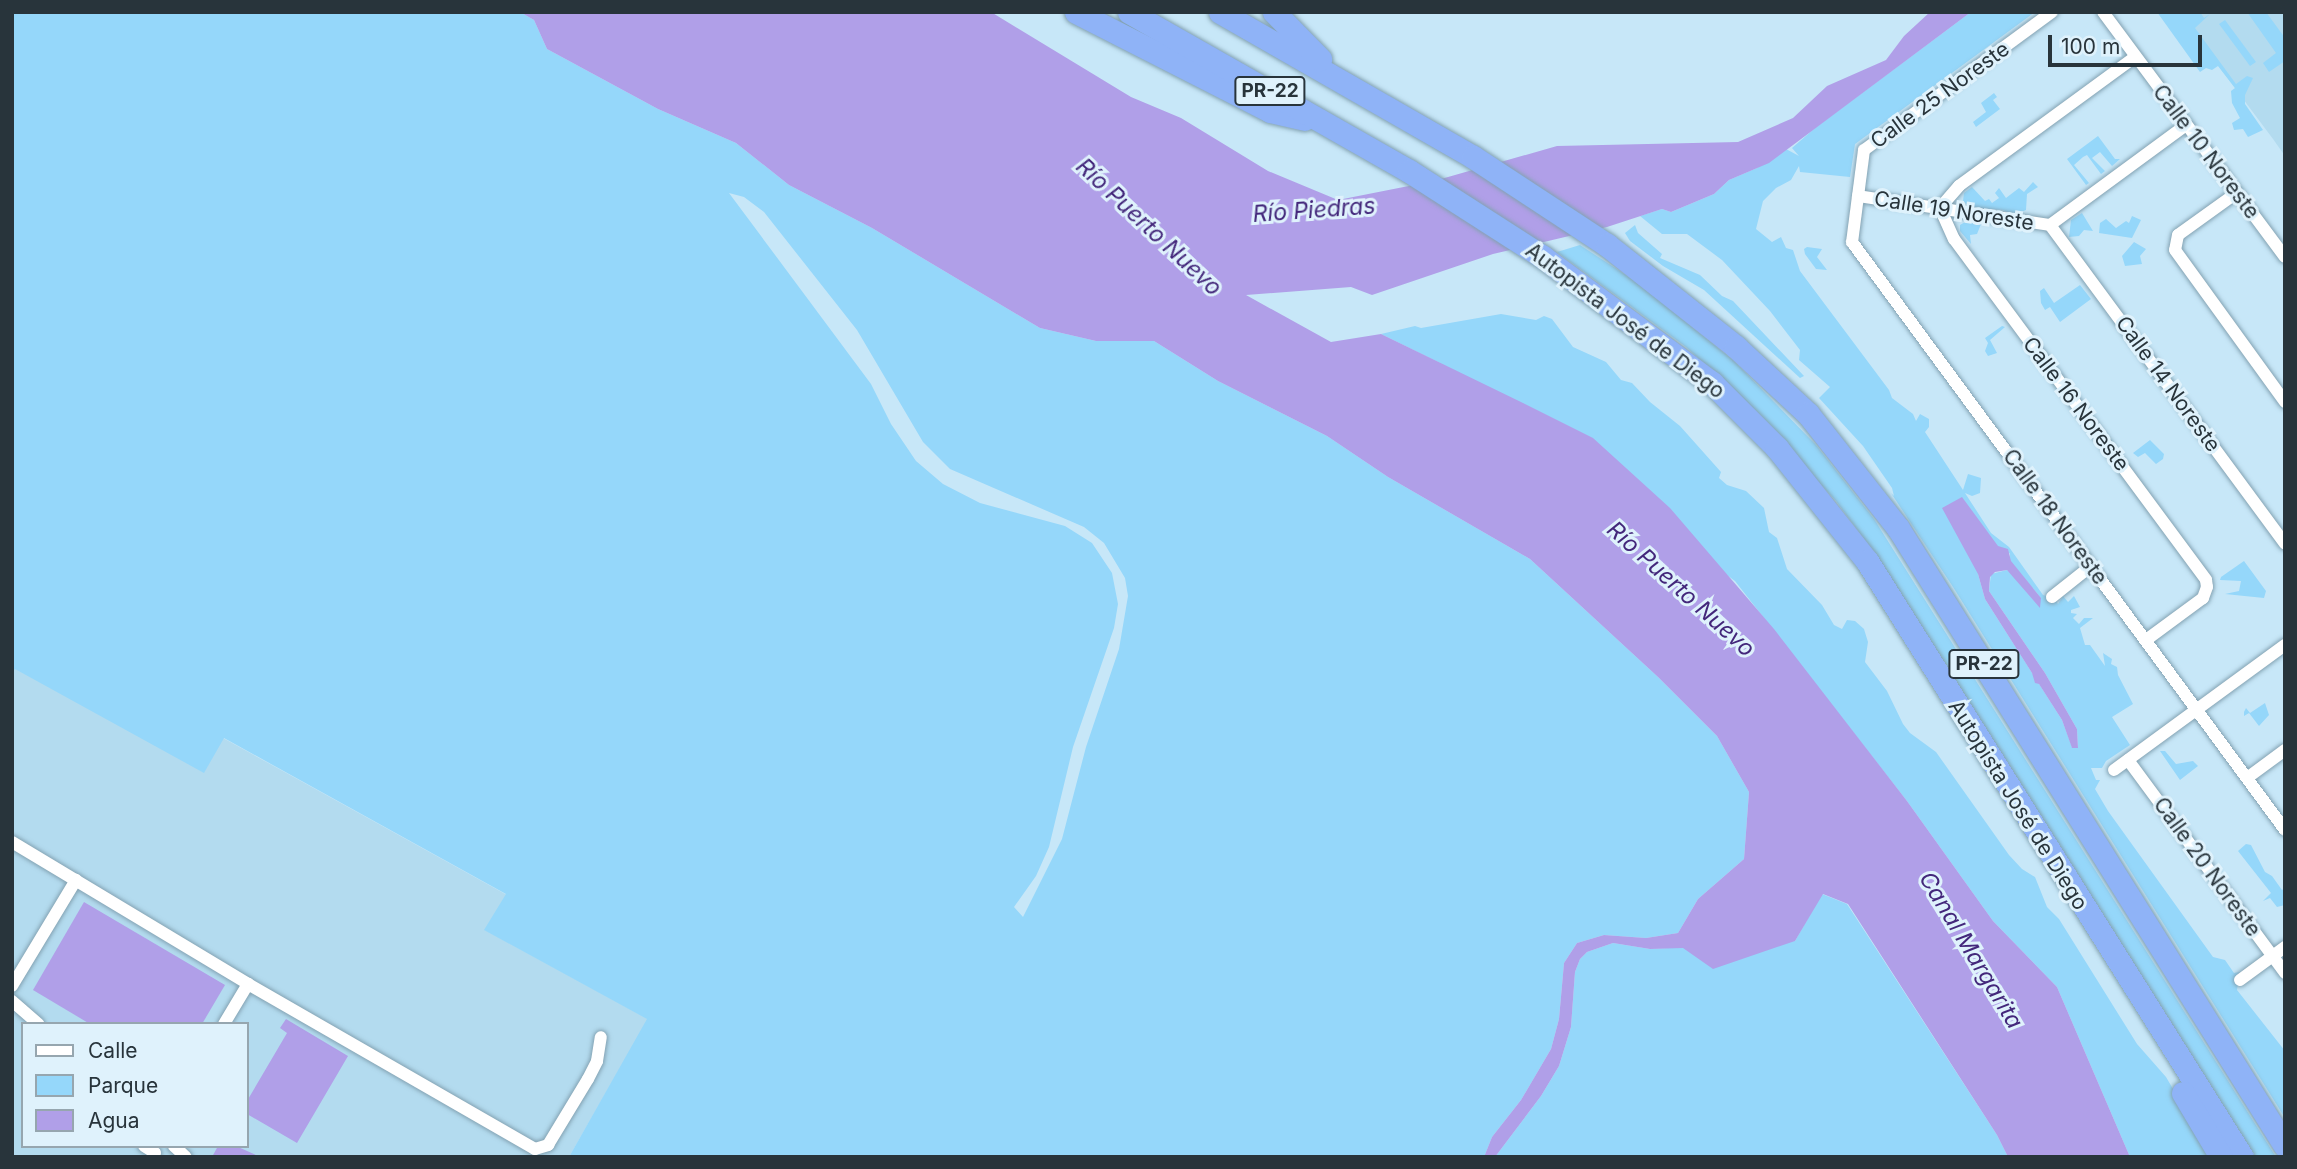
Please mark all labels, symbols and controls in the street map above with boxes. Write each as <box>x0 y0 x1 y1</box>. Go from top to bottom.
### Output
scale bar <box>2052 21 2206 65</box>
text: 100 m <box>2061 34 2120 59</box>
street label: Calle 25 Noreste <box>1866 36 2014 154</box>
road number: PR-22 <box>1233 76 1307 106</box>
street label: Calle 10 Noreste <box>2147 80 2265 224</box>
water label: Río Puerto Nuevo <box>1071 153 1227 301</box>
street label: Calle 19 Noreste <box>1872 186 2036 236</box>
water label: Río Piedras <box>1252 192 1376 228</box>
street label: Autopista José de Diego <box>1521 238 1729 404</box>
street label: Calle 14 Noreste <box>2110 311 2226 457</box>
street label: Calle 16 Noreste <box>2017 332 2135 476</box>
street label: Calle 18 Noreste <box>1997 444 2113 590</box>
water label: Río Puerto Nuevo <box>1602 516 1760 662</box>
road number: PR-22 <box>1947 649 2021 680</box>
street label: Autopista José de Diego <box>1943 695 2093 915</box>
street label: Calle 20 Noreste <box>2148 793 2266 941</box>
water label: Canal Margarita <box>1913 867 2029 1033</box>
legend <box>21 1022 248 1148</box>
text: Calle <box>88 1038 138 1063</box>
text: Parque <box>88 1073 158 1098</box>
text: Agua <box>88 1108 140 1133</box>

